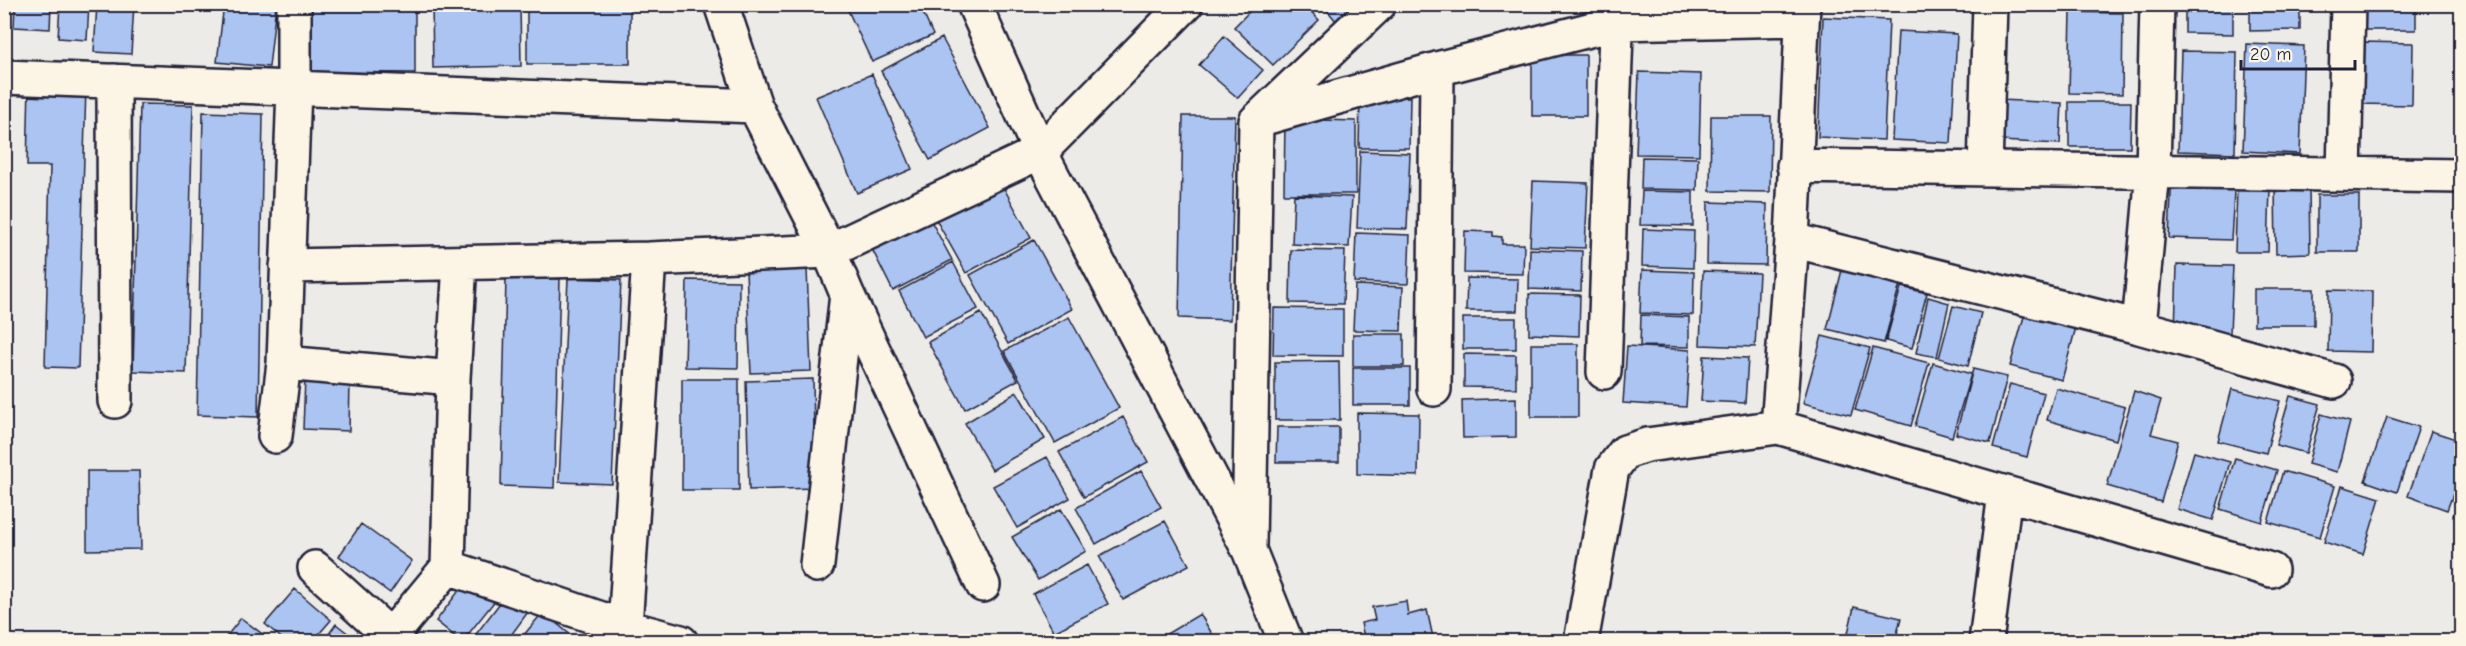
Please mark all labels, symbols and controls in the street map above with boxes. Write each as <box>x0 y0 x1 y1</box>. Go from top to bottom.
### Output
scale bar <box>2241 33 2355 71</box>
text: 20 m <box>2250 44 2291 65</box>

